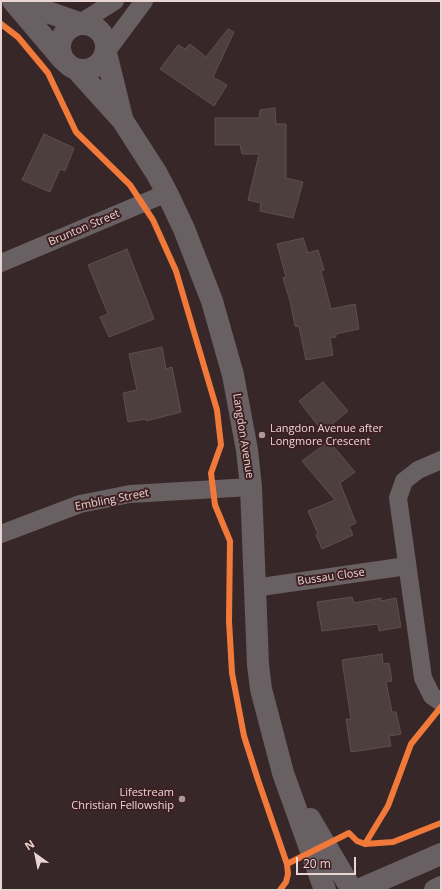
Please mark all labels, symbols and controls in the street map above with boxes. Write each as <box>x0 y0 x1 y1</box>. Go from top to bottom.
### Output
street label: Brunton Street <box>46 207 122 249</box>
street label: Langdon Avenue <box>230 393 256 479</box>
place label: Langdon Avenue after Longmore Crescent <box>270 422 383 448</box>
marker: Langdon Avenue after Longmore Crescent <box>257 430 267 440</box>
street label: Embling Street <box>74 486 150 514</box>
street label: Bussau Close <box>297 566 365 588</box>
place label: Lifestream Christian Fellowship <box>71 786 174 812</box>
marker: Lifestream Christian Fellowship <box>177 794 187 804</box>
north arrow <box>16 835 56 875</box>
text: N <box>21 836 37 853</box>
scale bar <box>298 849 358 875</box>
text: 20 m <box>303 855 331 872</box>

